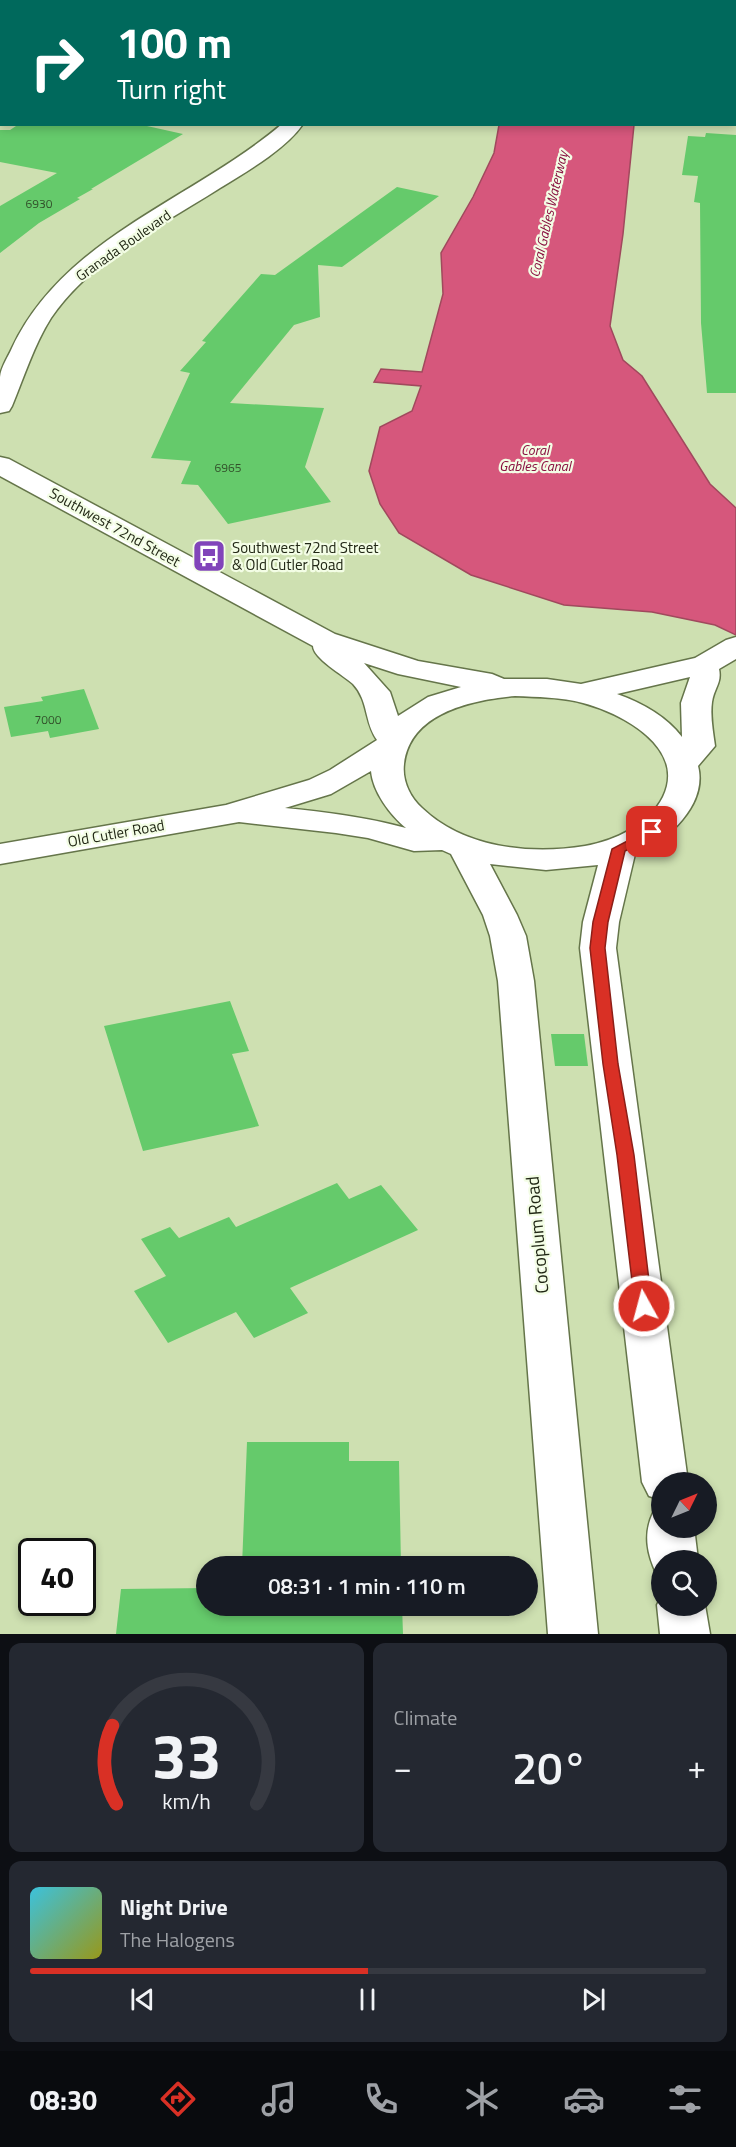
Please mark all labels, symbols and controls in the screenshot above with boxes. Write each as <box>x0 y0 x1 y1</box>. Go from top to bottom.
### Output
text: 100 m <box>117 10 232 74</box>
icon: right <box>18 24 96 102</box>
text: Turn right <box>117 68 226 109</box>
water label: Coral Gables Waterway <box>523 147 573 279</box>
house number: 6930 <box>26 194 53 213</box>
street label: Granada Boulevard <box>71 204 175 286</box>
water label: Coral Gables Canal <box>499 439 573 476</box>
house number: 6965 <box>215 458 242 477</box>
street label: Southwest 72nd Street <box>45 481 185 573</box>
place label: Southwest 72nd Street & Old Cutler Road <box>232 536 379 576</box>
bus stop icon: Southwest 72nd Street & Old Cutler Road <box>191 538 227 574</box>
house number: 7000 <box>35 710 62 729</box>
pin <box>626 806 677 857</box>
street label: Old Cutler Road <box>66 813 166 853</box>
icon: arrive <box>635 815 668 848</box>
street label: Cocoplum Road <box>518 1175 556 1295</box>
position arrow <box>612 1274 676 1338</box>
north arrow <box>651 1472 717 1538</box>
map controls <box>651 1472 717 1616</box>
speed limit sign: 40 <box>18 1538 96 1616</box>
button: search <box>651 1550 717 1616</box>
text: 08:31 · 1 min · 110 m <box>268 1569 466 1603</box>
text: Climate <box>394 1702 457 1733</box>
text: 33 <box>151 1707 221 1802</box>
text: 20° <box>512 1733 588 1801</box>
text: − <box>394 1742 412 1792</box>
text: + <box>688 1742 706 1792</box>
text: km/h <box>162 1786 211 1818</box>
text: Night Drive <box>120 1890 228 1924</box>
text: The Halogens <box>120 1924 235 1955</box>
icon: previous <box>126 1983 159 2016</box>
icon: pause <box>351 1983 384 2016</box>
icon: next <box>577 1983 610 2016</box>
icon: directions <box>157 2078 199 2120</box>
icon: music <box>258 2078 300 2120</box>
icon: phone <box>360 2078 402 2120</box>
icon: climate <box>461 2078 503 2120</box>
icon: car <box>563 2078 605 2120</box>
icon: filters <box>664 2078 706 2120</box>
text: 08:30 <box>30 2079 97 2120</box>

